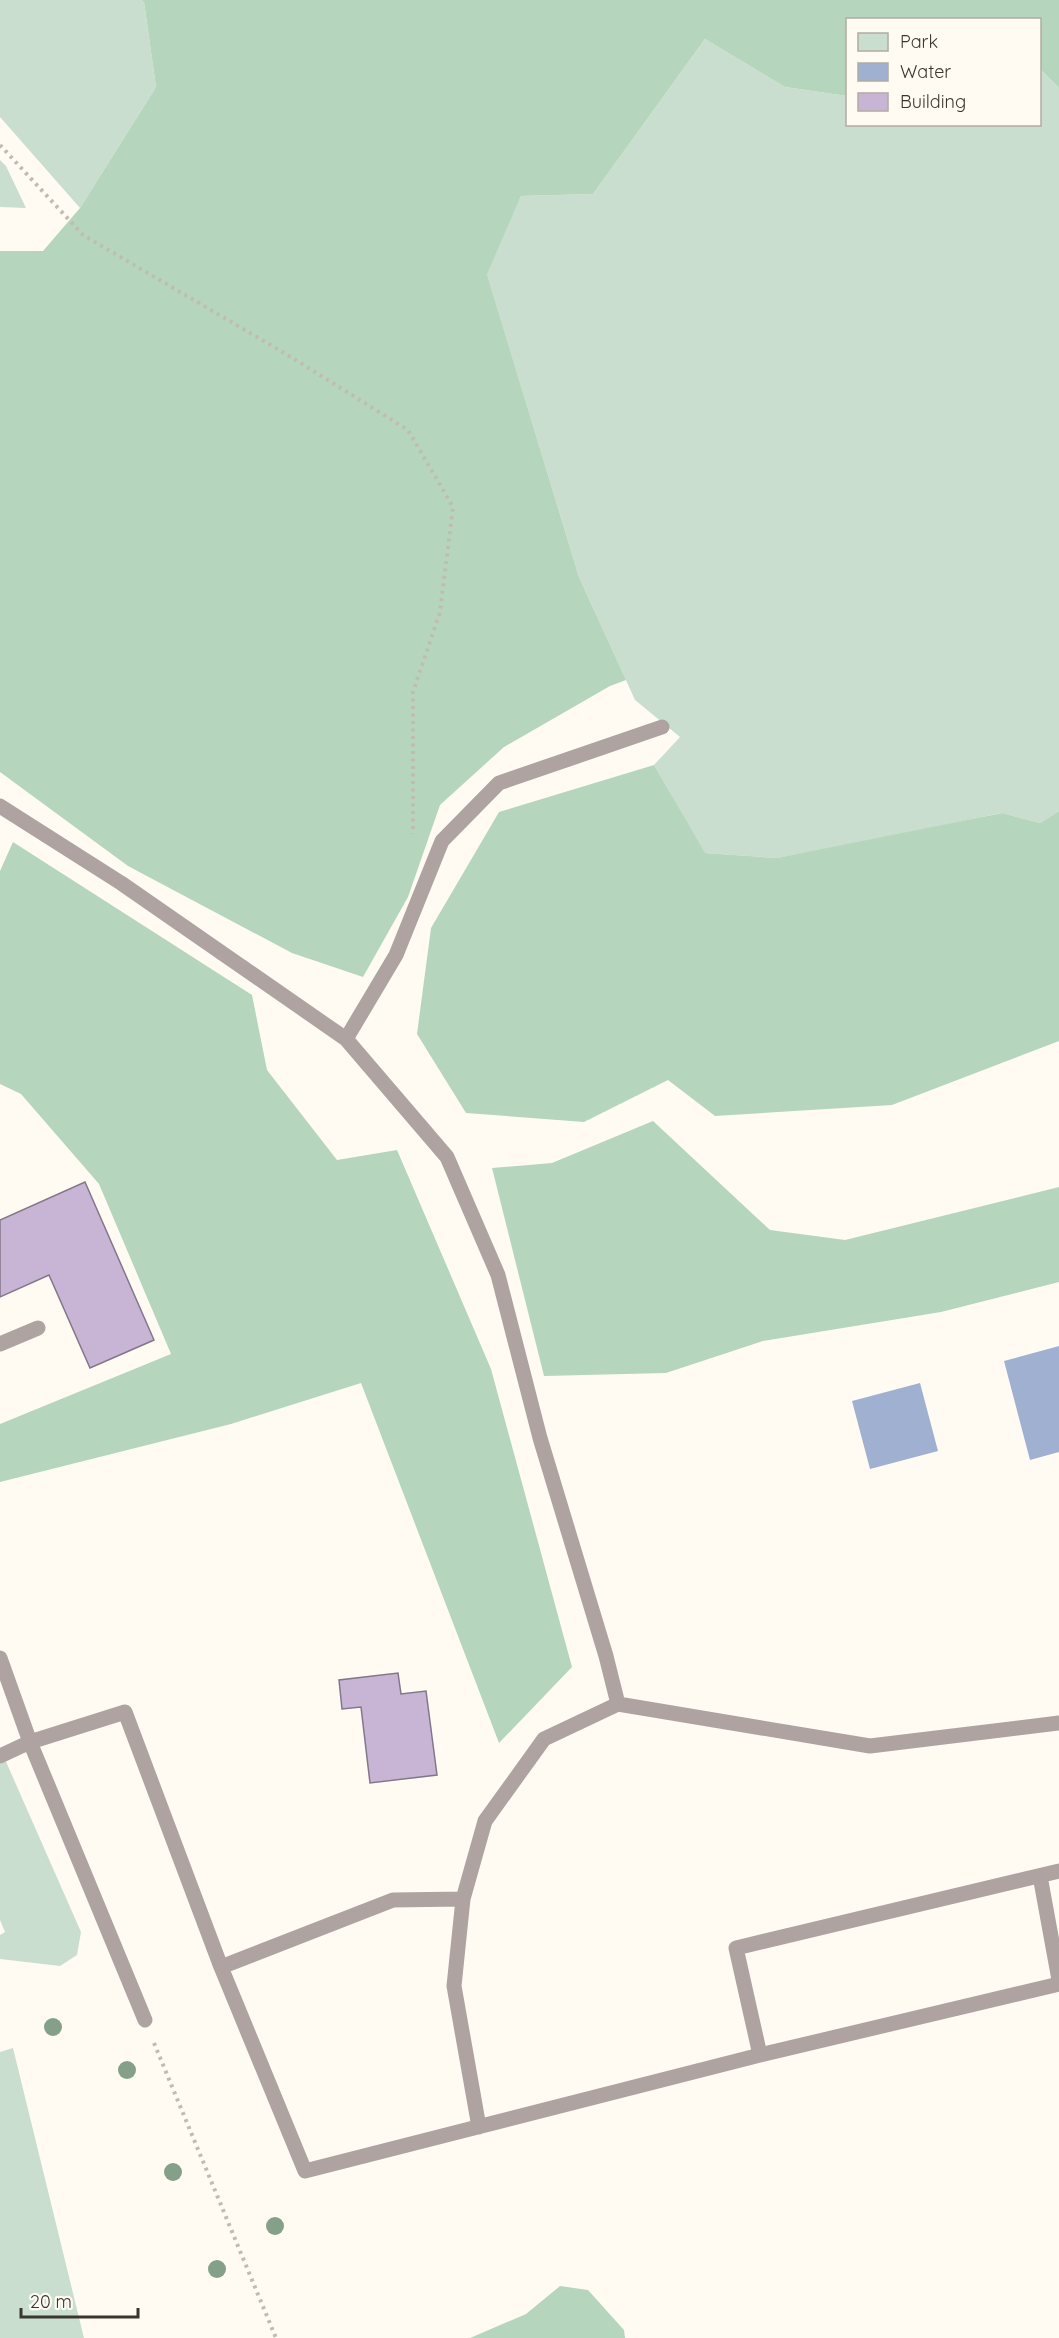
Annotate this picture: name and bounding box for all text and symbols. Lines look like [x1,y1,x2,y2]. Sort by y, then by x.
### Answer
legend [846,18,1041,126]
text: Park [900,30,938,53]
text: Water [900,60,951,83]
text: Building [900,90,966,113]
scale bar [21,2281,138,2319]
text: 20 m [30,2290,72,2313]

